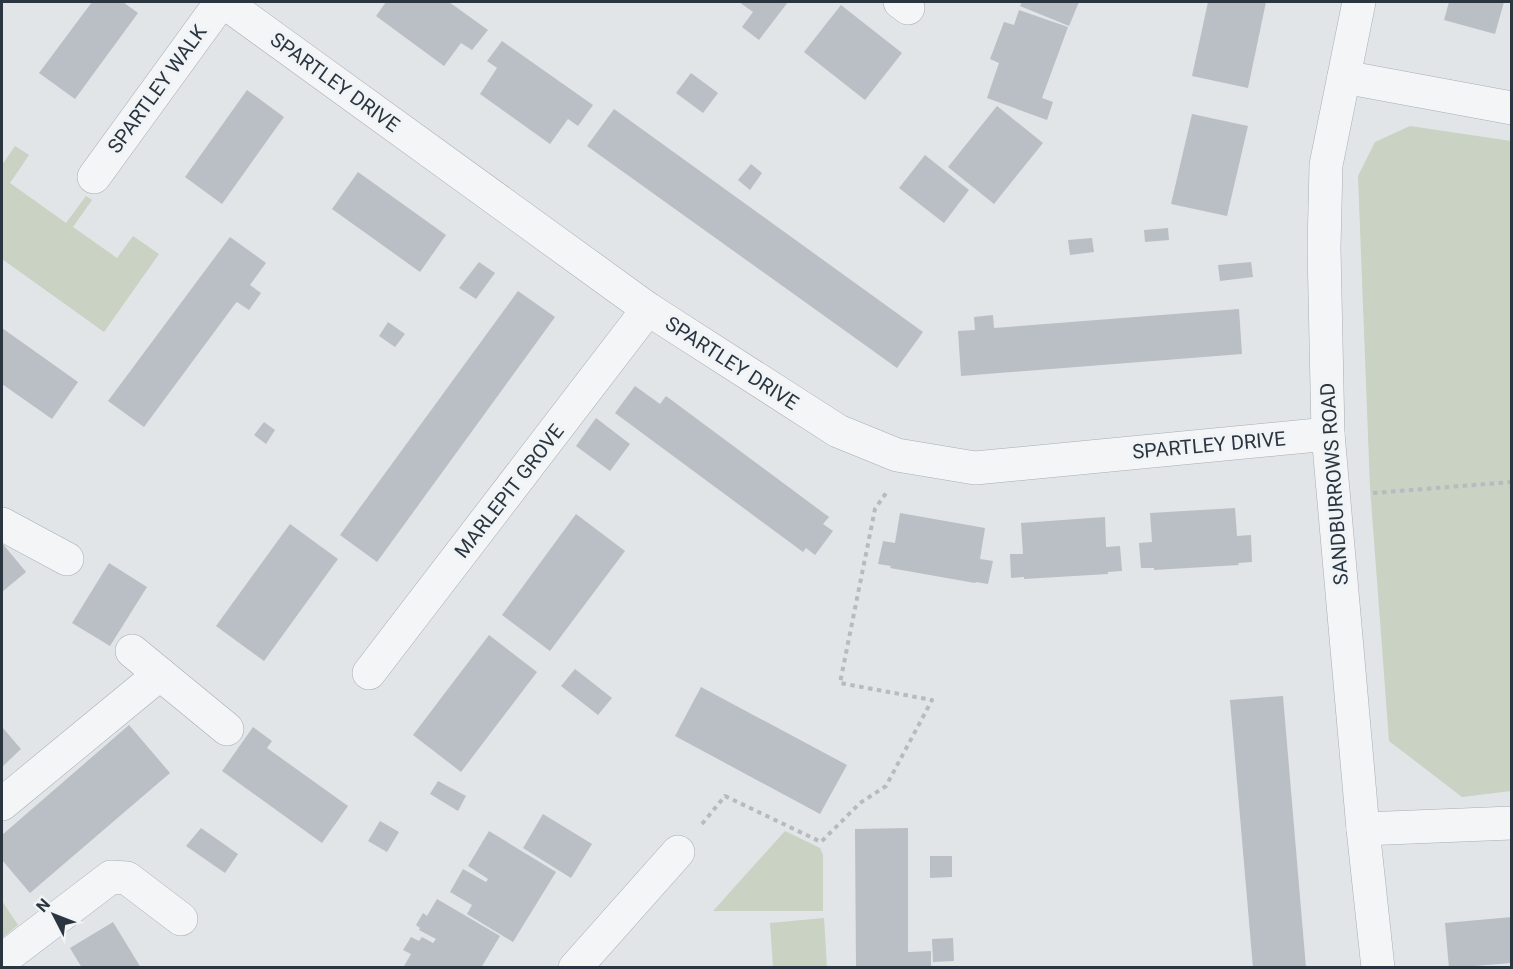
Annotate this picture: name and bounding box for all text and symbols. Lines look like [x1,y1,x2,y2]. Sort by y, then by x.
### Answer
street label: SPARTLEY WALK [102,20,212,158]
street label: SPARTLEY DRIVE [266,27,404,137]
street label: SPARTLEY DRIVE [661,311,803,415]
street label: SANDBURROWS ROAD [1315,382,1353,586]
street label: MARLEPIT GROVE [449,419,569,563]
street label: SPARTLEY DRIVE [1131,426,1287,464]
north arrow [24,885,84,945]
text: N [32,895,54,916]

